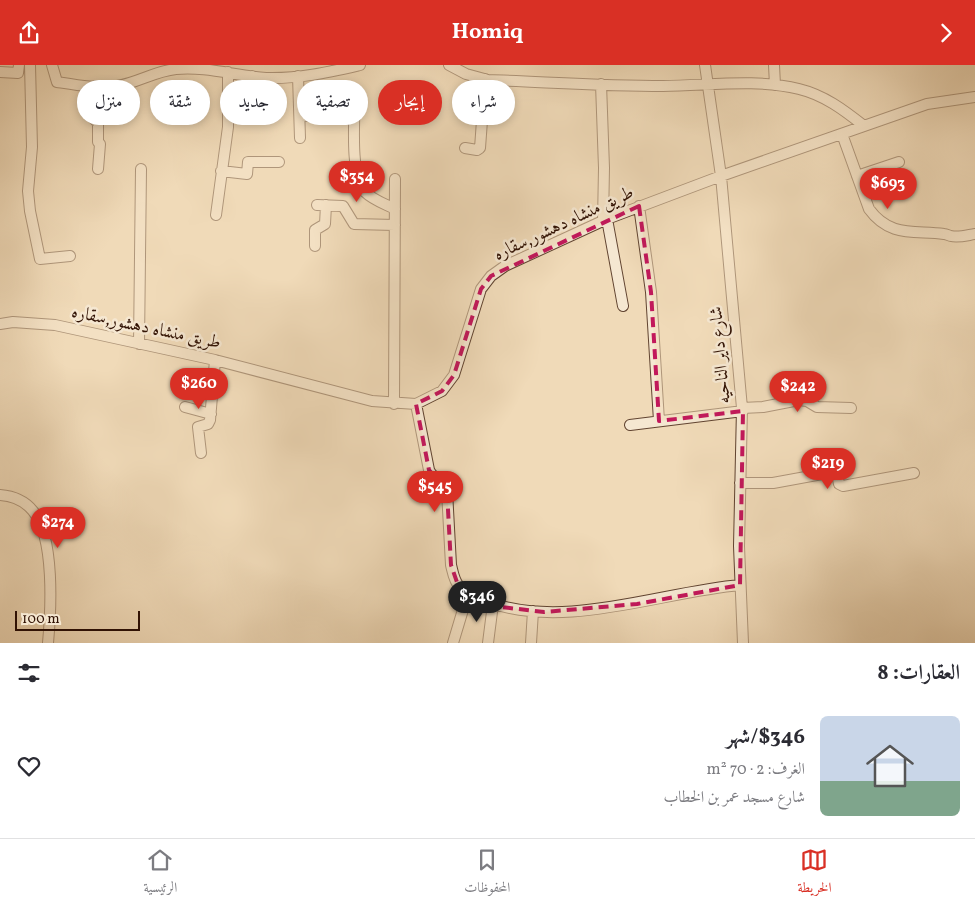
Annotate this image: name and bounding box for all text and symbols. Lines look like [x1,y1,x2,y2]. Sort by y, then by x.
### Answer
text: Homiq [452,17,523,48]
icon: share [15,19,43,47]
icon: forward [932,19,960,47]
chip: منزل [77,80,140,125]
chip: شقة [150,80,210,125]
chip: جديد [220,80,287,125]
chip: تصفية [297,80,368,125]
chip: إيجار [378,80,442,125]
chip: شراء [452,80,515,125]
pin: $354 [327,161,387,203]
text: $354 [340,166,374,188]
pin: $693 [858,167,918,210]
text: $693 [871,173,905,195]
street label: طريق منشاه دهشور,سقاره [490,181,638,267]
street label: طريق منشاه دهشور,سقاره [69,300,223,356]
street label: شارع داير الناحيه [704,305,739,405]
pin: $260 [169,367,229,410]
pin: $242 [768,371,828,413]
text: $260 [181,373,217,395]
text: $242 [780,376,816,398]
pin: $219 [798,447,858,490]
text: $219 [812,453,844,475]
pin: $545 [405,471,465,513]
text: $545 [418,476,452,498]
pin: $274 [28,507,88,549]
text: $274 [41,512,75,534]
pin: $346 [447,581,507,623]
text: $346 [459,586,495,608]
scale bar [15,608,140,631]
text: 100 m [22,610,60,629]
icon: filters [15,659,43,687]
text: العقارات: 8 [877,659,960,688]
text: $346/شهر [726,723,805,752]
icon: home [860,736,920,796]
icon: heart [15,752,43,780]
text: الغرف: 2 · 70 m² [706,759,805,781]
text: شارع مسجد عمر بن الخطاب [663,787,805,809]
tab: الرئيسية [144,846,177,901]
tab: المحفوظات [464,846,510,901]
tab: الخريطة [797,846,831,901]

